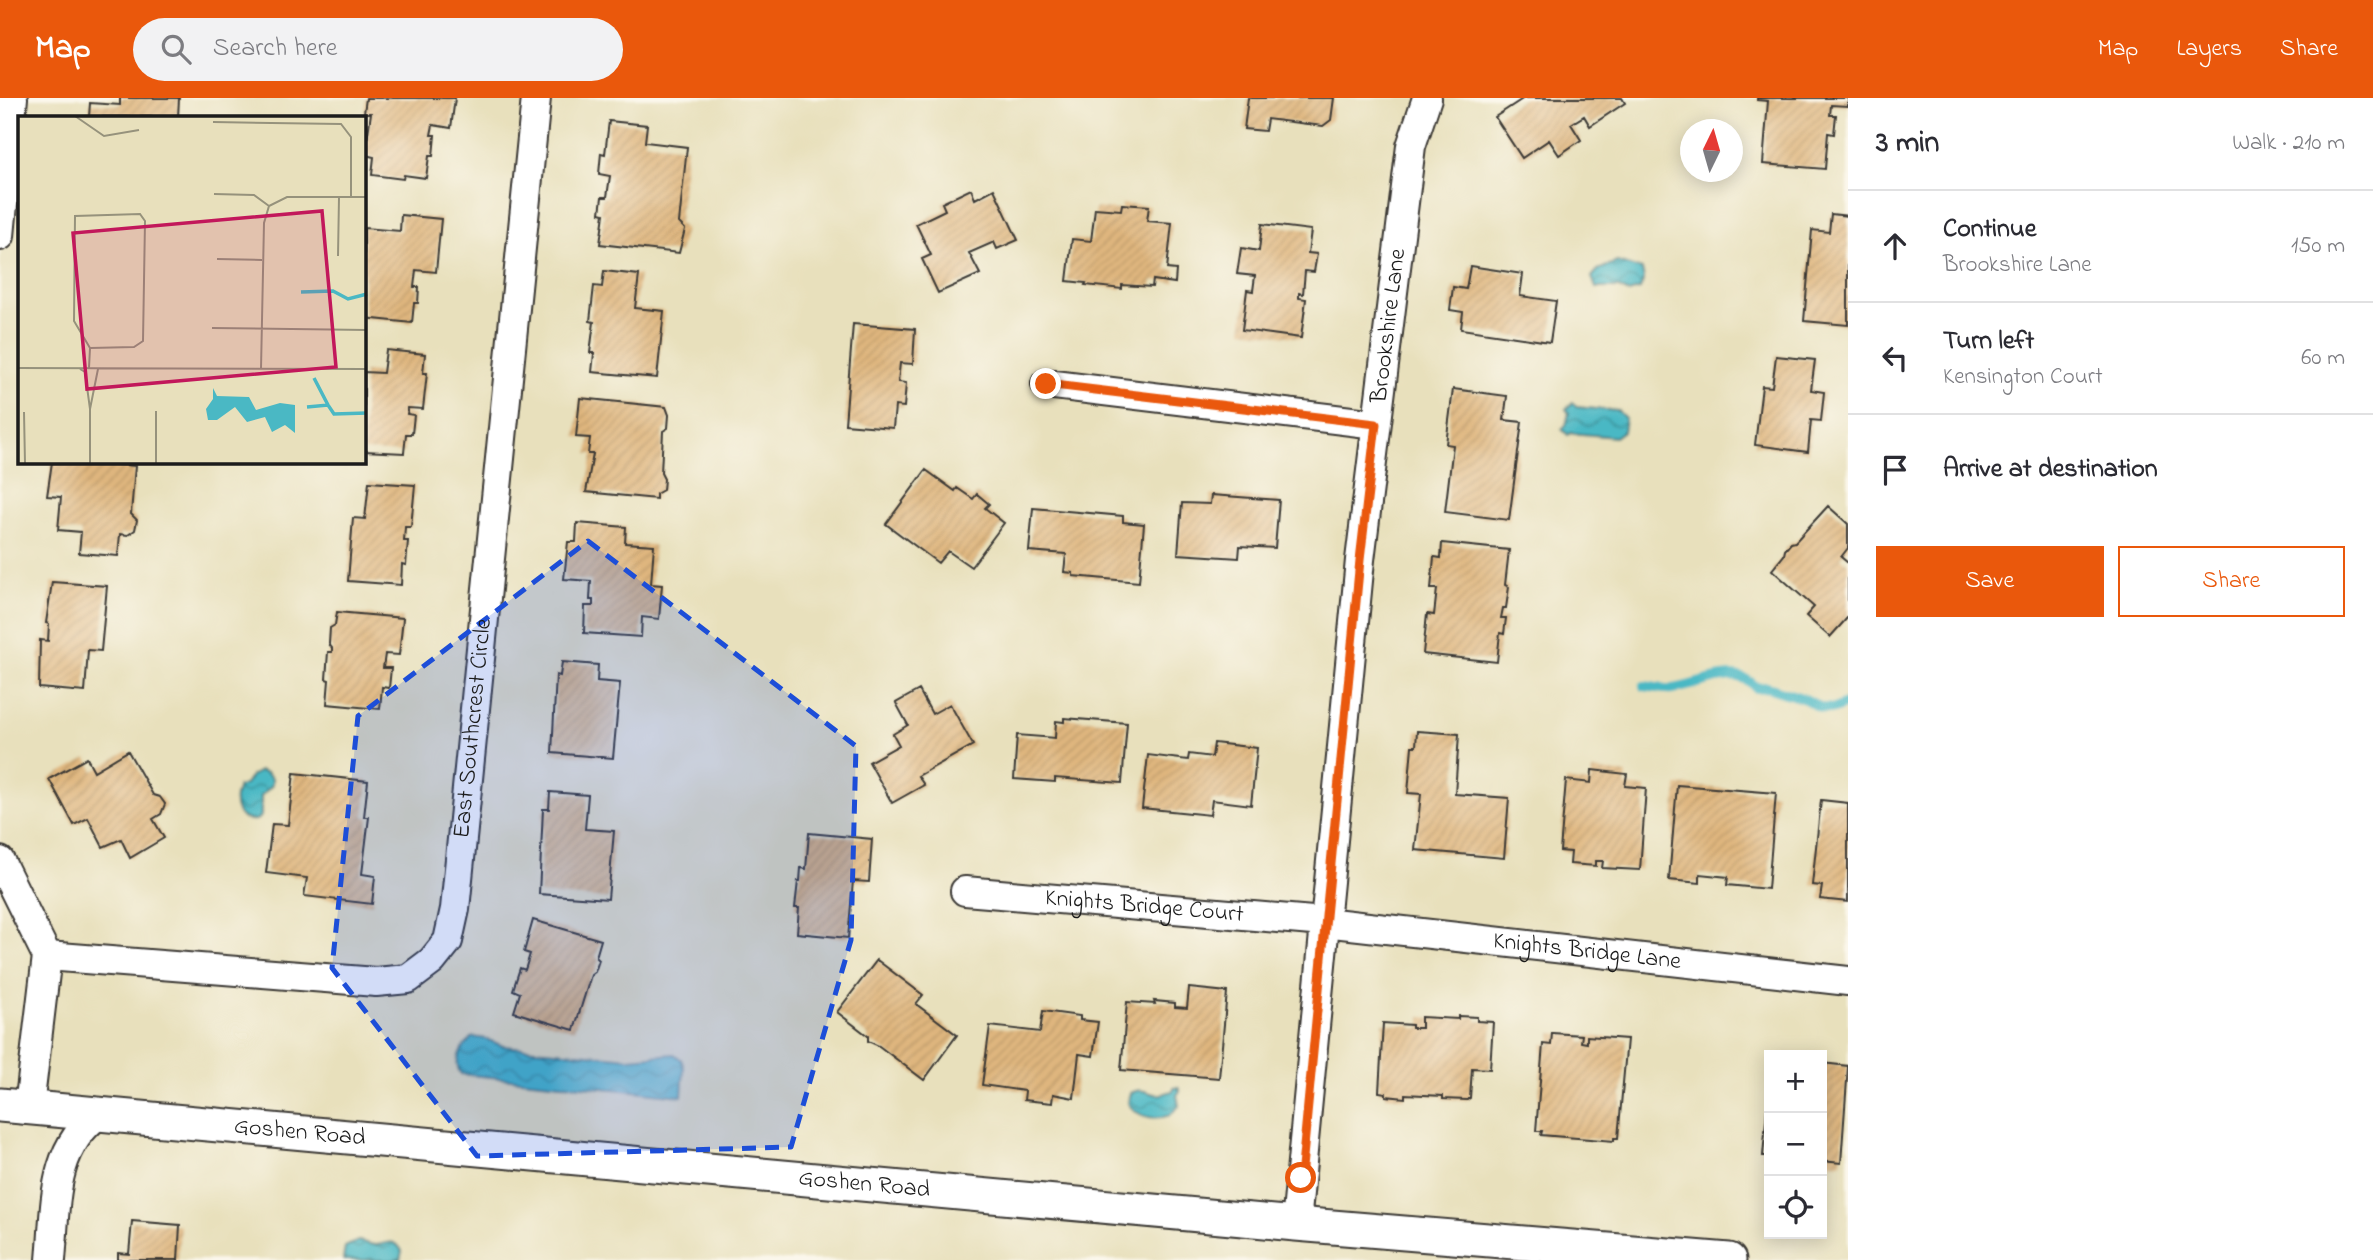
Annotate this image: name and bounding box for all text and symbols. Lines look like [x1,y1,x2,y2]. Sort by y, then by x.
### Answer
search box [133,18,623,81]
text: Map [35,25,91,73]
icon: search [157,30,195,68]
text: Search here [213,30,337,68]
text: Map [2098,32,2138,67]
text: Layers [2176,32,2242,67]
text: Share [2280,32,2338,67]
inset map [18,116,366,464]
north arrow [1680,119,1743,182]
text: 3 min [1876,122,1939,166]
text: Walk · 210 m [2232,127,2345,160]
text: Continue [1943,211,2036,249]
icon: ahead [1876,227,1914,265]
text: 150 m [2291,230,2345,263]
street label: Brookshire Lane [1362,247,1416,406]
text: Brookshire Lane [1943,249,2091,282]
text: Turn left [1943,323,2034,361]
icon: left [1876,339,1914,377]
text: 60 m [2301,342,2345,375]
text: Kensington Court [1943,361,2103,394]
route end [1030,368,1061,399]
icon: arrive [1876,451,1914,489]
text: Arrive at destination [1943,451,2158,489]
button: Save [1876,546,2104,617]
button: Share [2118,546,2345,617]
street label: East Southcrest Circle [445,617,501,840]
street label: Knights Bridge Court [1044,880,1245,932]
street label: Knights Bridge Lane [1491,924,1683,980]
map controls [1764,1050,1827,1239]
button: + [1764,1050,1827,1113]
street label: Goshen Road [232,1109,368,1156]
button: − [1764,1113,1827,1176]
street label: Goshen Road [797,1161,932,1208]
route start [1285,1162,1316,1193]
button: locate [1764,1176,1827,1239]

